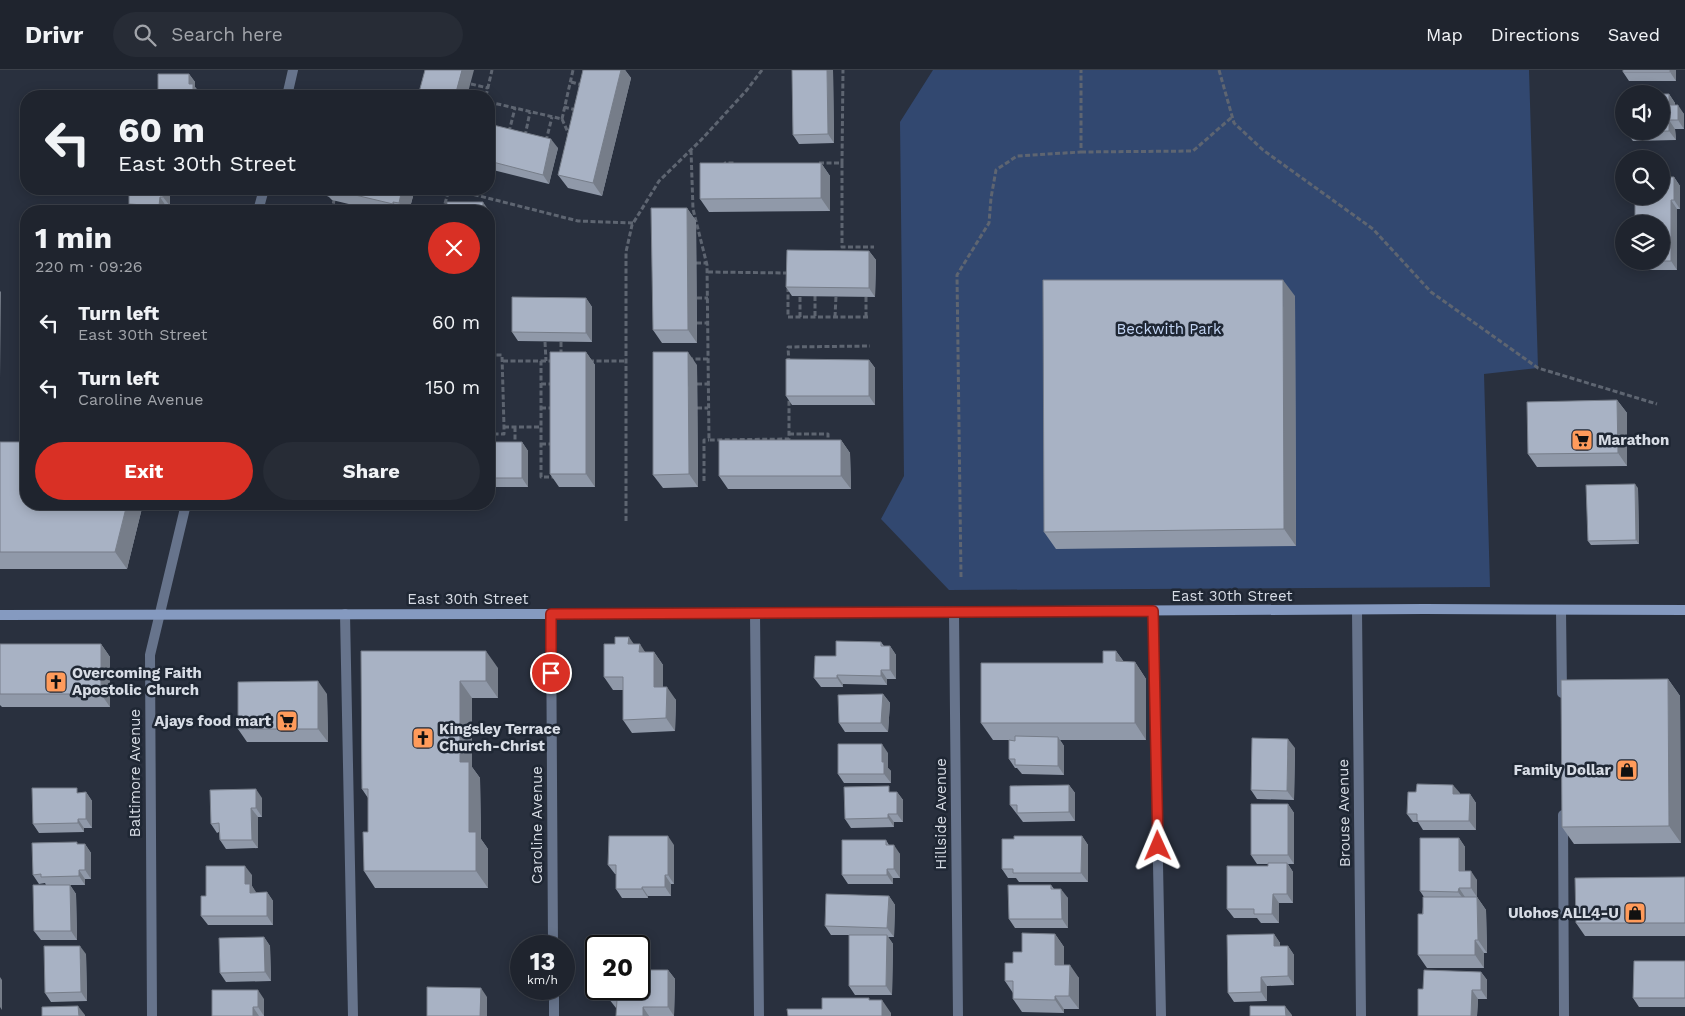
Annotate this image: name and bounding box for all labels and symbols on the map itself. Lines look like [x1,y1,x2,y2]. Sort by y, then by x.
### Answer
park label: Beckwith Park [1117,320,1222,338]
supermarket icon: Marathon [1570,428,1594,452]
place label: Marathon [1598,431,1669,449]
street label: East 30th Street [1171,587,1293,605]
street label: East 30th Street [407,590,529,608]
pin [530,652,572,694]
place label: Overcoming Faith Apostolic Church [72,664,202,699]
church icon: Overcoming Faith Apostolic Church [44,670,68,694]
street label: Baltimore Avenue [126,709,144,837]
supermarket icon: Ajays food mart [275,709,299,733]
place label: Ajays food mart [154,712,271,730]
place label: Kingsley Terrace Church-Christ [439,720,561,755]
church icon: Kingsley Terrace Church-Christ [411,726,435,750]
street label: Hillside Avenue [932,758,950,870]
shop icon: Family Dollar [1615,758,1639,782]
street label: Brouse Avenue [1334,759,1354,867]
place label: Family Dollar [1513,761,1612,779]
street label: Caroline Avenue [528,766,546,884]
position arrow [1131,819,1183,871]
shop icon: Ulohos ALL4-U [1623,901,1647,925]
place label: Ulohos ALL4-U [1508,904,1619,922]
speed limit sign: 20 [585,935,650,1000]

